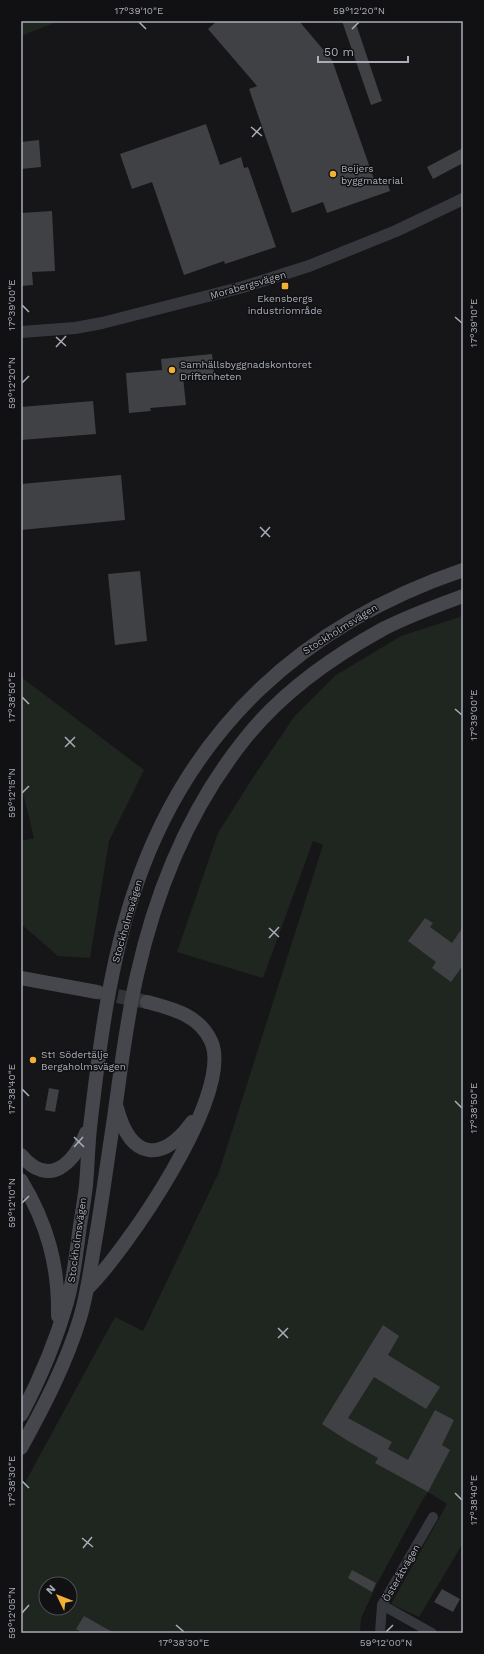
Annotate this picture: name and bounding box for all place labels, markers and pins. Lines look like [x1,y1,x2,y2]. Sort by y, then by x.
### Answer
place label: Beijers byggmaterial [341,163,403,186]
marker: Beijers byggmaterial [328,169,338,179]
marker: Ekensbergs industriområde [280,281,290,291]
place label: Ekensbergs industriområde [248,293,323,316]
place label: Samhällsbyggnadskontoret Driftenheten [180,359,312,382]
marker: Samhällsbyggnadskontoret Driftenheten [167,365,177,375]
place label: St1 Södertälje Bergaholmsvägen [41,1049,126,1072]
marker: St1 Södertälje Bergaholmsvägen [28,1055,38,1065]

